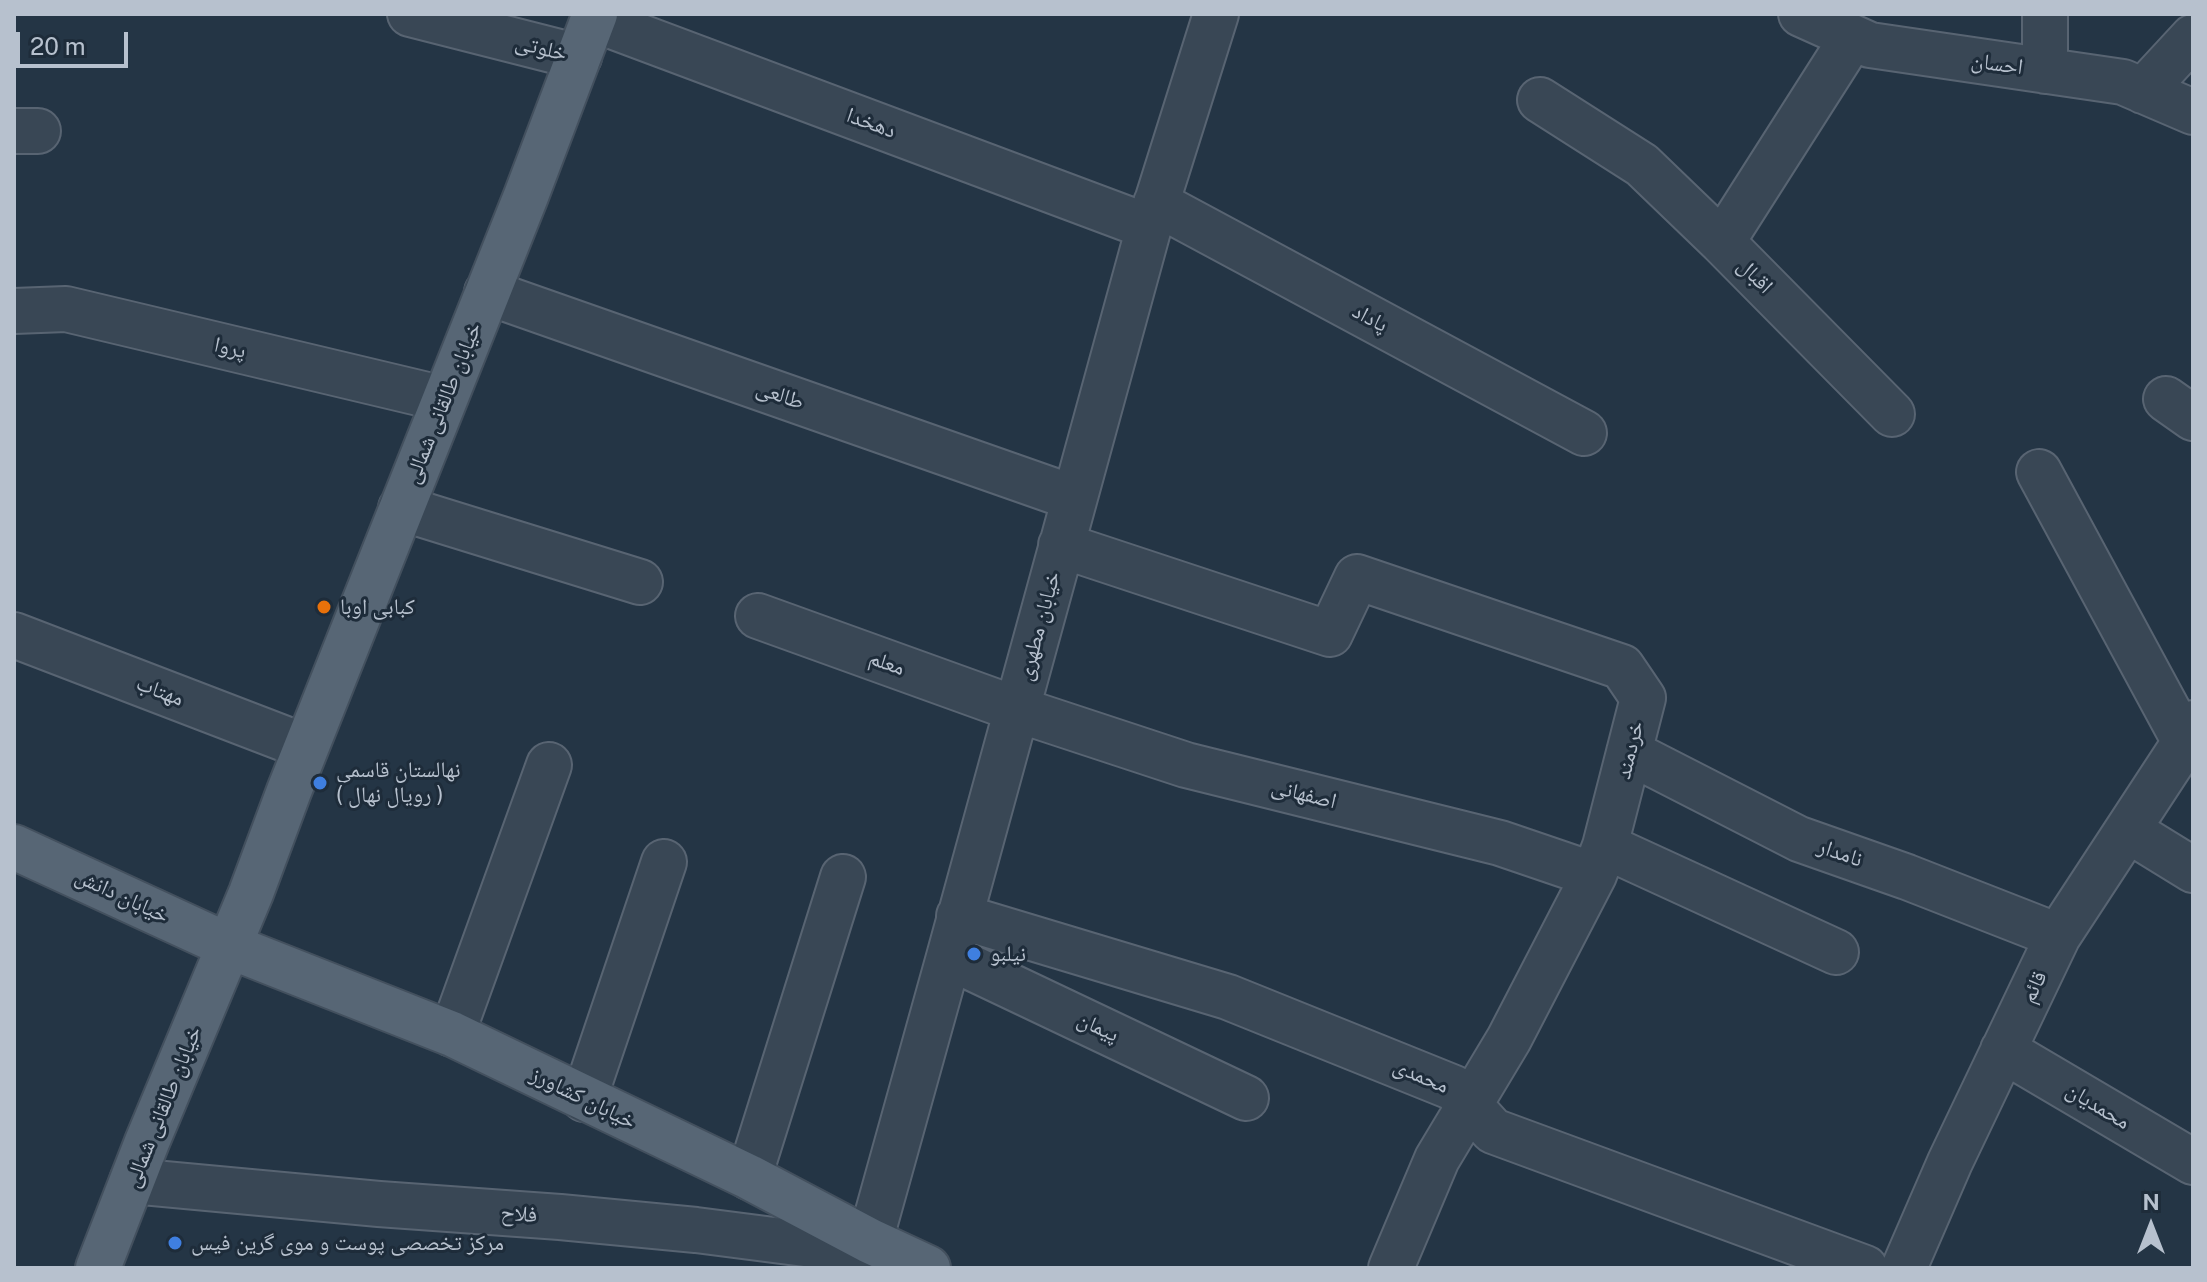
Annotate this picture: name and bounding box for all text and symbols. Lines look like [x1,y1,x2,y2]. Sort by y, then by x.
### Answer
scale bar [20,16,132,66]
street label: خلوتی [512,29,570,67]
text: 20 m [30,32,86,60]
street label: احسان [1969,47,2025,81]
street label: دهخدا [843,102,899,144]
street label: اقبال [1732,253,1778,299]
street label: پاداد [1348,298,1392,338]
street label: خیابان طالقانی شمالی [399,319,487,487]
street label: پروا [211,332,249,364]
street label: طالعی [753,375,807,415]
street label: خیابان مطهری [1012,568,1066,684]
place label: کبابی اوبا [340,594,415,620]
marker: کبابی اوبا [315,598,333,616]
street label: معلم [866,644,908,682]
street label: مهتاب [132,670,188,712]
street label: خردمند [1610,718,1650,782]
place label: نهالستان قاسمی ( رویال نهال ) [336,757,460,808]
street label: اصفهانی [1269,773,1339,815]
marker: نهالستان قاسمی ( رویال نهال ) [311,774,329,792]
street label: نامدار [1814,833,1866,873]
street label: خیابان دانش [71,863,173,929]
place label: نیلبو [990,941,1026,967]
marker: نیلبو [965,945,983,963]
street label: قائم [2015,967,2053,1007]
street label: پیمان [1073,1006,1123,1048]
street label: خیابان طالقانی شمالی [119,1023,207,1191]
street label: محمدی [1389,1053,1453,1099]
street label: خیابان کشاورز [526,1061,640,1135]
street label: محمدیان [2061,1077,2135,1135]
north arrow [2111,1186,2191,1266]
text: N [2142,1189,2160,1215]
street label: فلاح [500,1200,538,1228]
place label: مرکز تخصصی پوست و موی گرین فیس [191,1230,504,1256]
marker: مرکز تخصصی پوست و موی گرین فیس [166,1234,184,1252]

